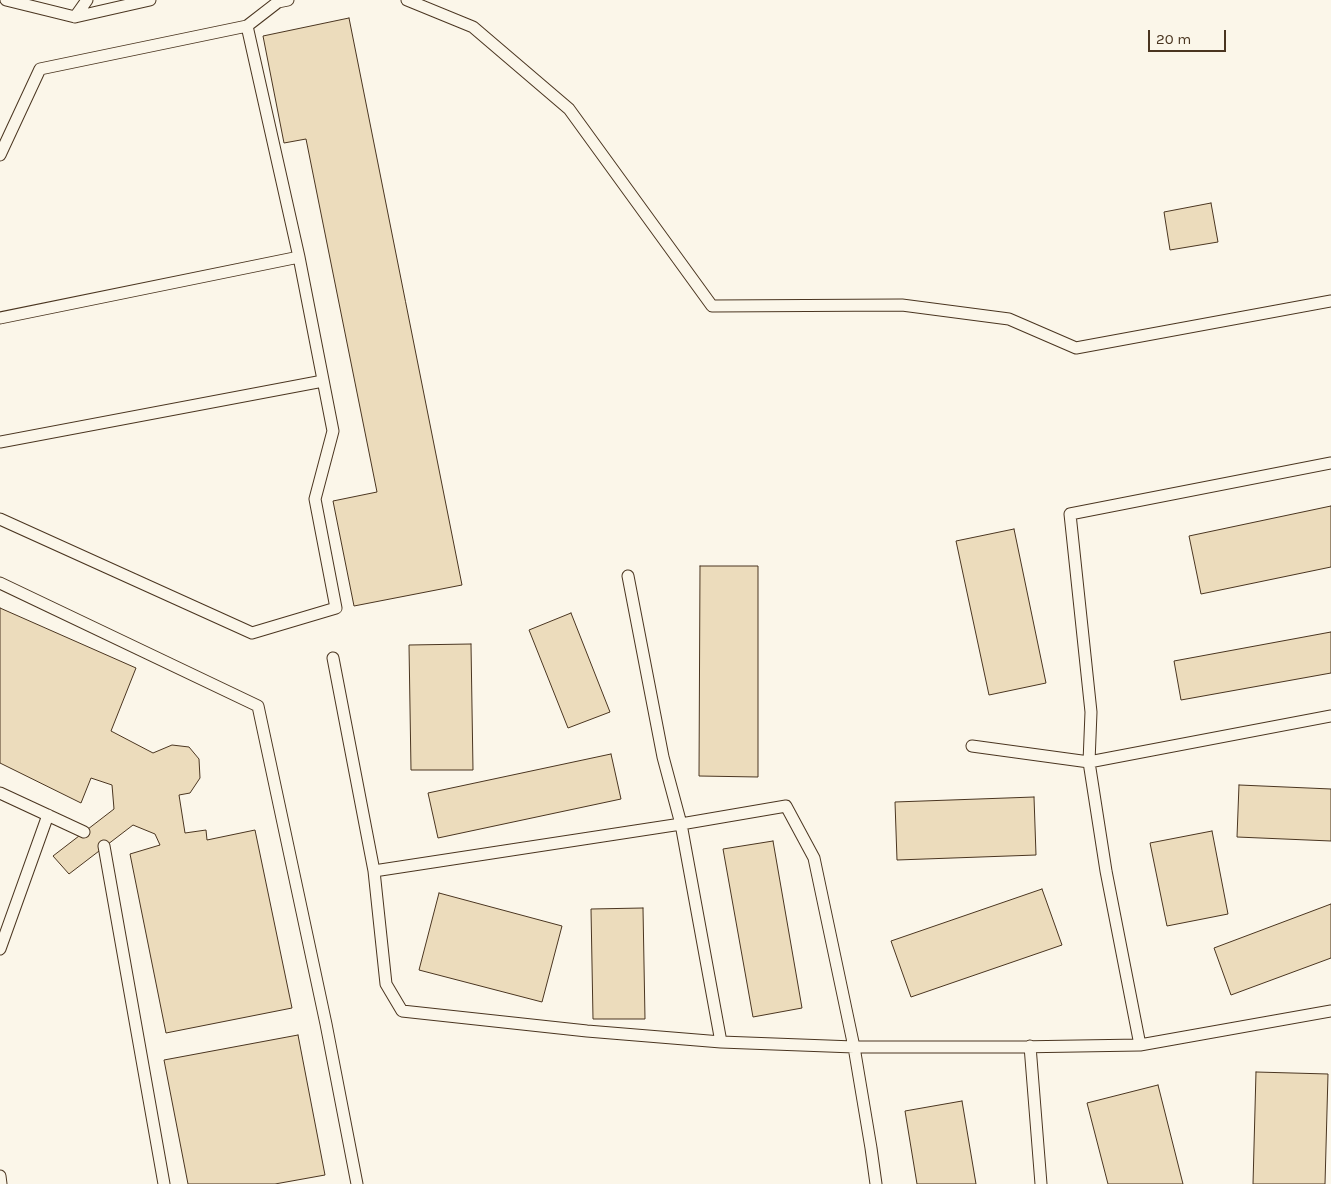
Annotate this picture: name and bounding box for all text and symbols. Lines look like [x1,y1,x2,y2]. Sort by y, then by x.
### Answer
scale bar [1151,20,1228,52]
text: 20 m [1156,30,1191,48]

